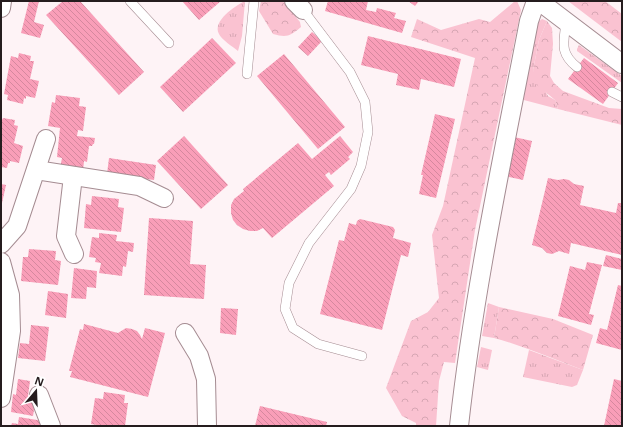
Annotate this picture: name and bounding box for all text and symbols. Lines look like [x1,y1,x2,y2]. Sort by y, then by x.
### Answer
north arrow [16,371,56,411]
text: N [33,373,46,390]

